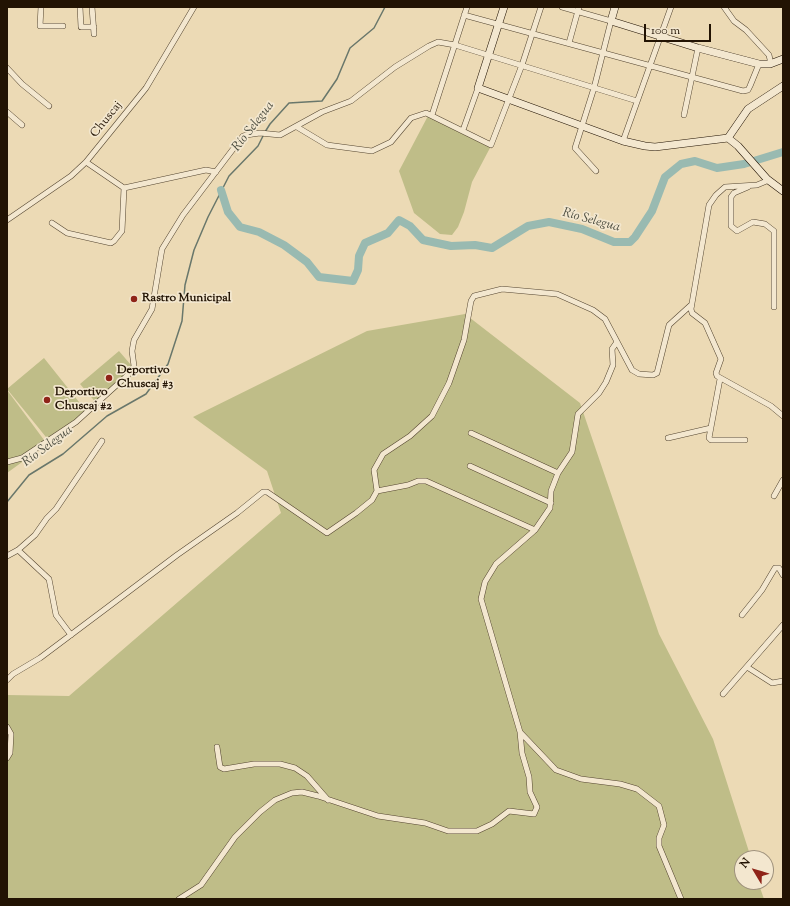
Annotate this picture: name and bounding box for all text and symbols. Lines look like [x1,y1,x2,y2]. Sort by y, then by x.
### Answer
scale bar [646,16,713,42]
text: 100 m [651,22,680,40]
street label: Chuscaj [88,99,126,141]
water label: Río Selegua [230,99,278,155]
water label: Río Selegua [560,206,622,236]
place label: Rastro Municipal [142,292,231,306]
marker: Rastro Municipal [129,294,139,304]
place label: Deportivo Chuscaj #3 [117,364,173,392]
marker: Deportivo Chuscaj #3 [104,373,114,383]
place label: Deportivo Chuscaj #2 [55,386,112,414]
marker: Deportivo Chuscaj #2 [42,395,52,405]
water label: Río Selegua [20,423,76,471]
north arrow [734,850,774,890]
text: N [736,855,754,872]

